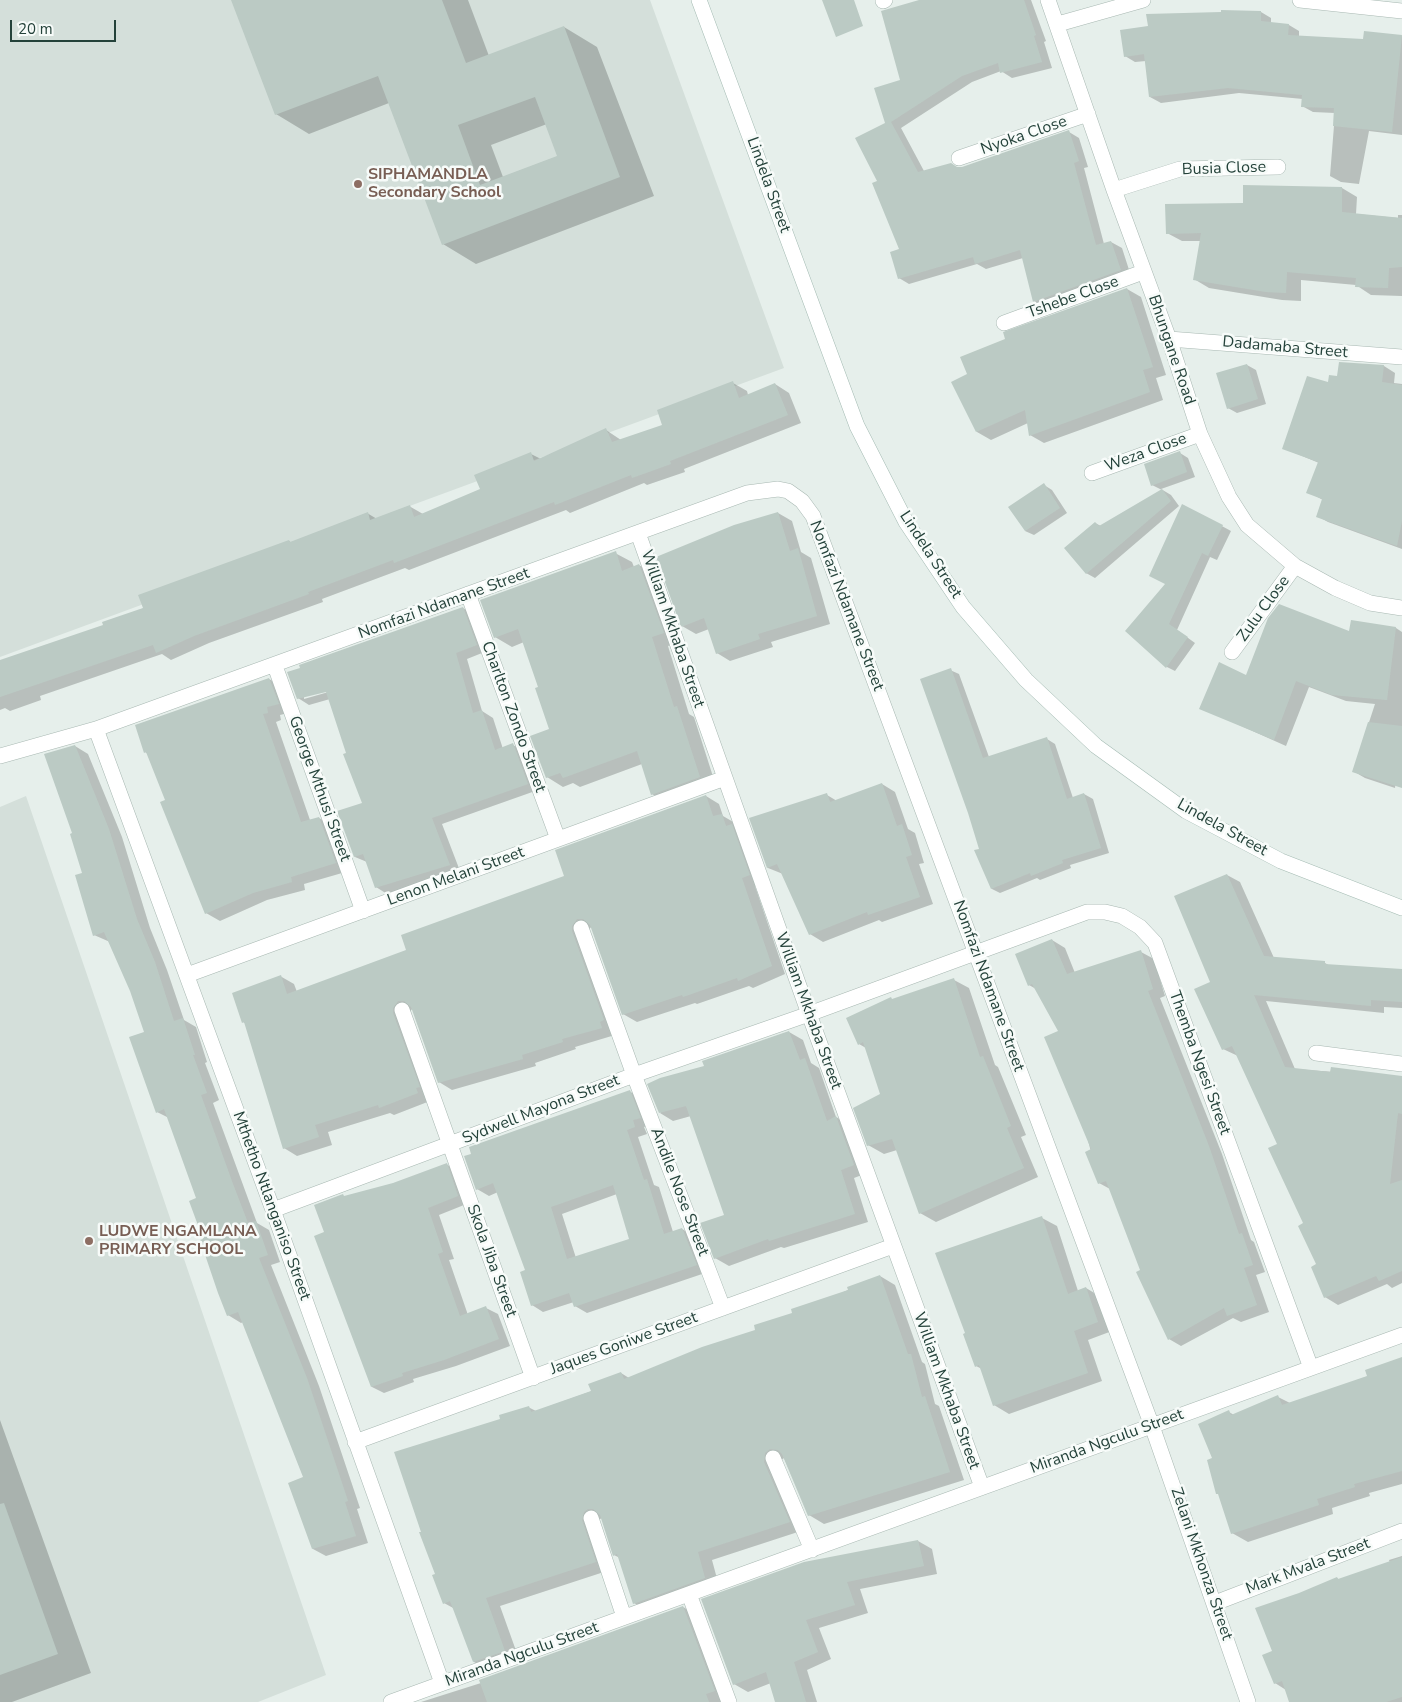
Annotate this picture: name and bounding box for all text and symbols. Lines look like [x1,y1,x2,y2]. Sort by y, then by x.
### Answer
scale bar [12,10,119,42]
text: 20 m [18,19,53,39]
street label: Nyoka Close [978,112,1070,160]
street label: Lindela Street [742,135,794,235]
street label: Busia Close [1182,158,1266,180]
place label: SIPHAMANDLA Secondary School [368,165,501,203]
marker: SIPHAMANDLA Secondary School [352,178,364,190]
street label: Tshebe Close [1025,273,1121,323]
street label: Bhungane Road [1143,293,1199,407]
street label: Dadamaba Street [1221,333,1349,363]
street label: Weza Close [1102,429,1190,477]
street label: Lindela Street [895,508,965,602]
street label: Nomfazi Ndamane Street [805,518,887,694]
street label: William Mkhaba Street [636,548,708,710]
street label: Nomfazi Ndamane Street [356,564,532,644]
street label: Zulu Close [1234,572,1294,646]
street label: Charlton Zondo Street [477,639,549,795]
street label: George Mthusi Street [284,714,354,864]
street label: Lindela Street [1173,795,1271,861]
street label: Lenon Melani Street [385,843,527,911]
street label: Nomfazi Ndamane Street [948,898,1028,1074]
street label: William Mkhaba Street [771,930,845,1092]
street label: Themba Ngesi Street [1164,988,1234,1138]
street label: Sydwell Mayona Street [460,1071,622,1149]
street label: Mthetho Ntlanganiso Street [228,1109,314,1303]
street label: Andile Nose Street [646,1125,712,1259]
street label: Skola Jiba Street [462,1202,520,1320]
place label: LUDWE NGAMLANA PRIMARY SCHOOL [99,1222,257,1260]
marker: LUDWE NGAMLANA PRIMARY SCHOOL [83,1235,95,1247]
street label: Jaques Goniwe Street [548,1308,700,1380]
street label: William Mkhaba Street [909,1310,983,1472]
street label: Miranda Ngculu Street [1028,1405,1186,1479]
street label: Zelani Mkhonza Street [1166,1485,1236,1643]
street label: Mark Mvala Street [1243,1535,1373,1599]
street label: Miranda Ngculu Street [443,1618,601,1692]

